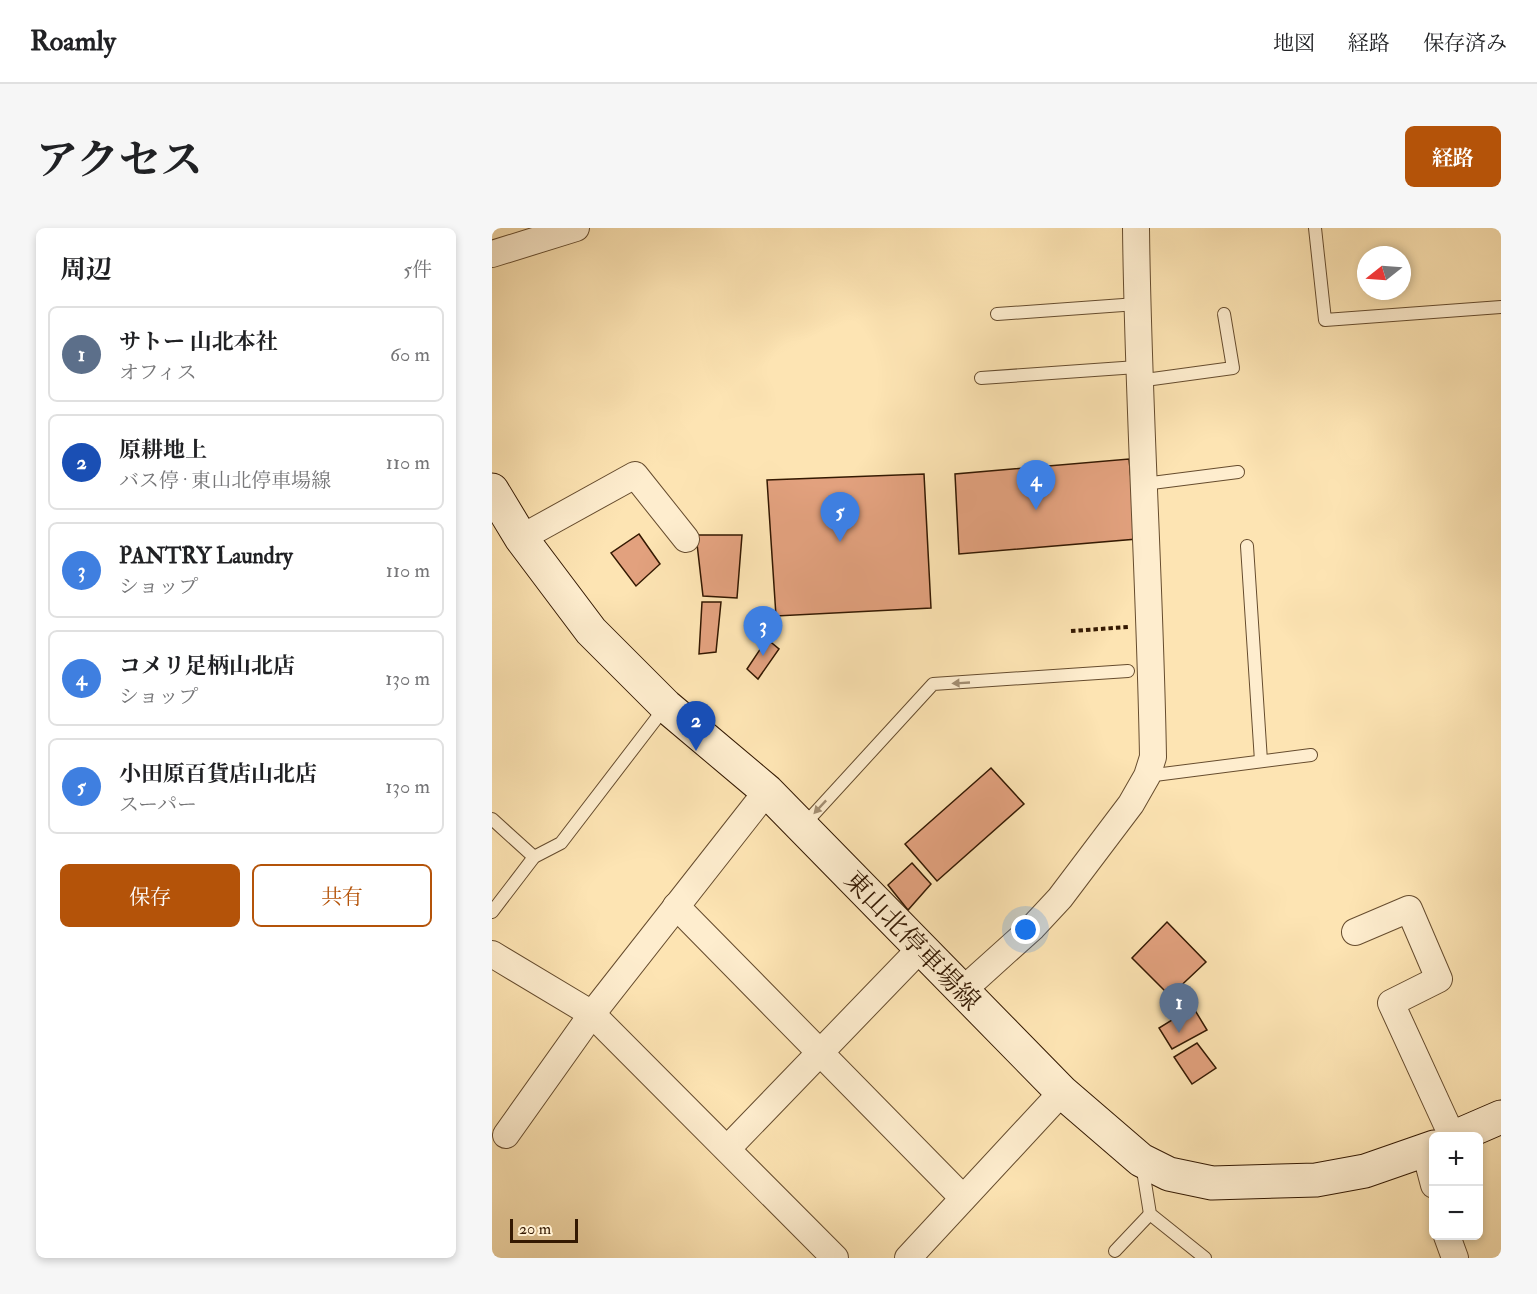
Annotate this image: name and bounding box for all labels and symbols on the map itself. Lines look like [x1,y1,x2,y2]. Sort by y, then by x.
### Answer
north arrow [1357,246,1411,300]
pin: 4 [1016,460,1056,510]
pin: 5 [820,492,860,542]
pin: 3 [744,606,782,656]
one-way arrow [951,678,970,687]
pin: 2 [676,702,716,751]
one-way arrow [814,799,827,814]
street label: 東山北停車場線 [837,864,987,1018]
your location [1011,915,1040,944]
pin: 1 [1160,984,1198,1033]
scale bar [510,1216,578,1244]

